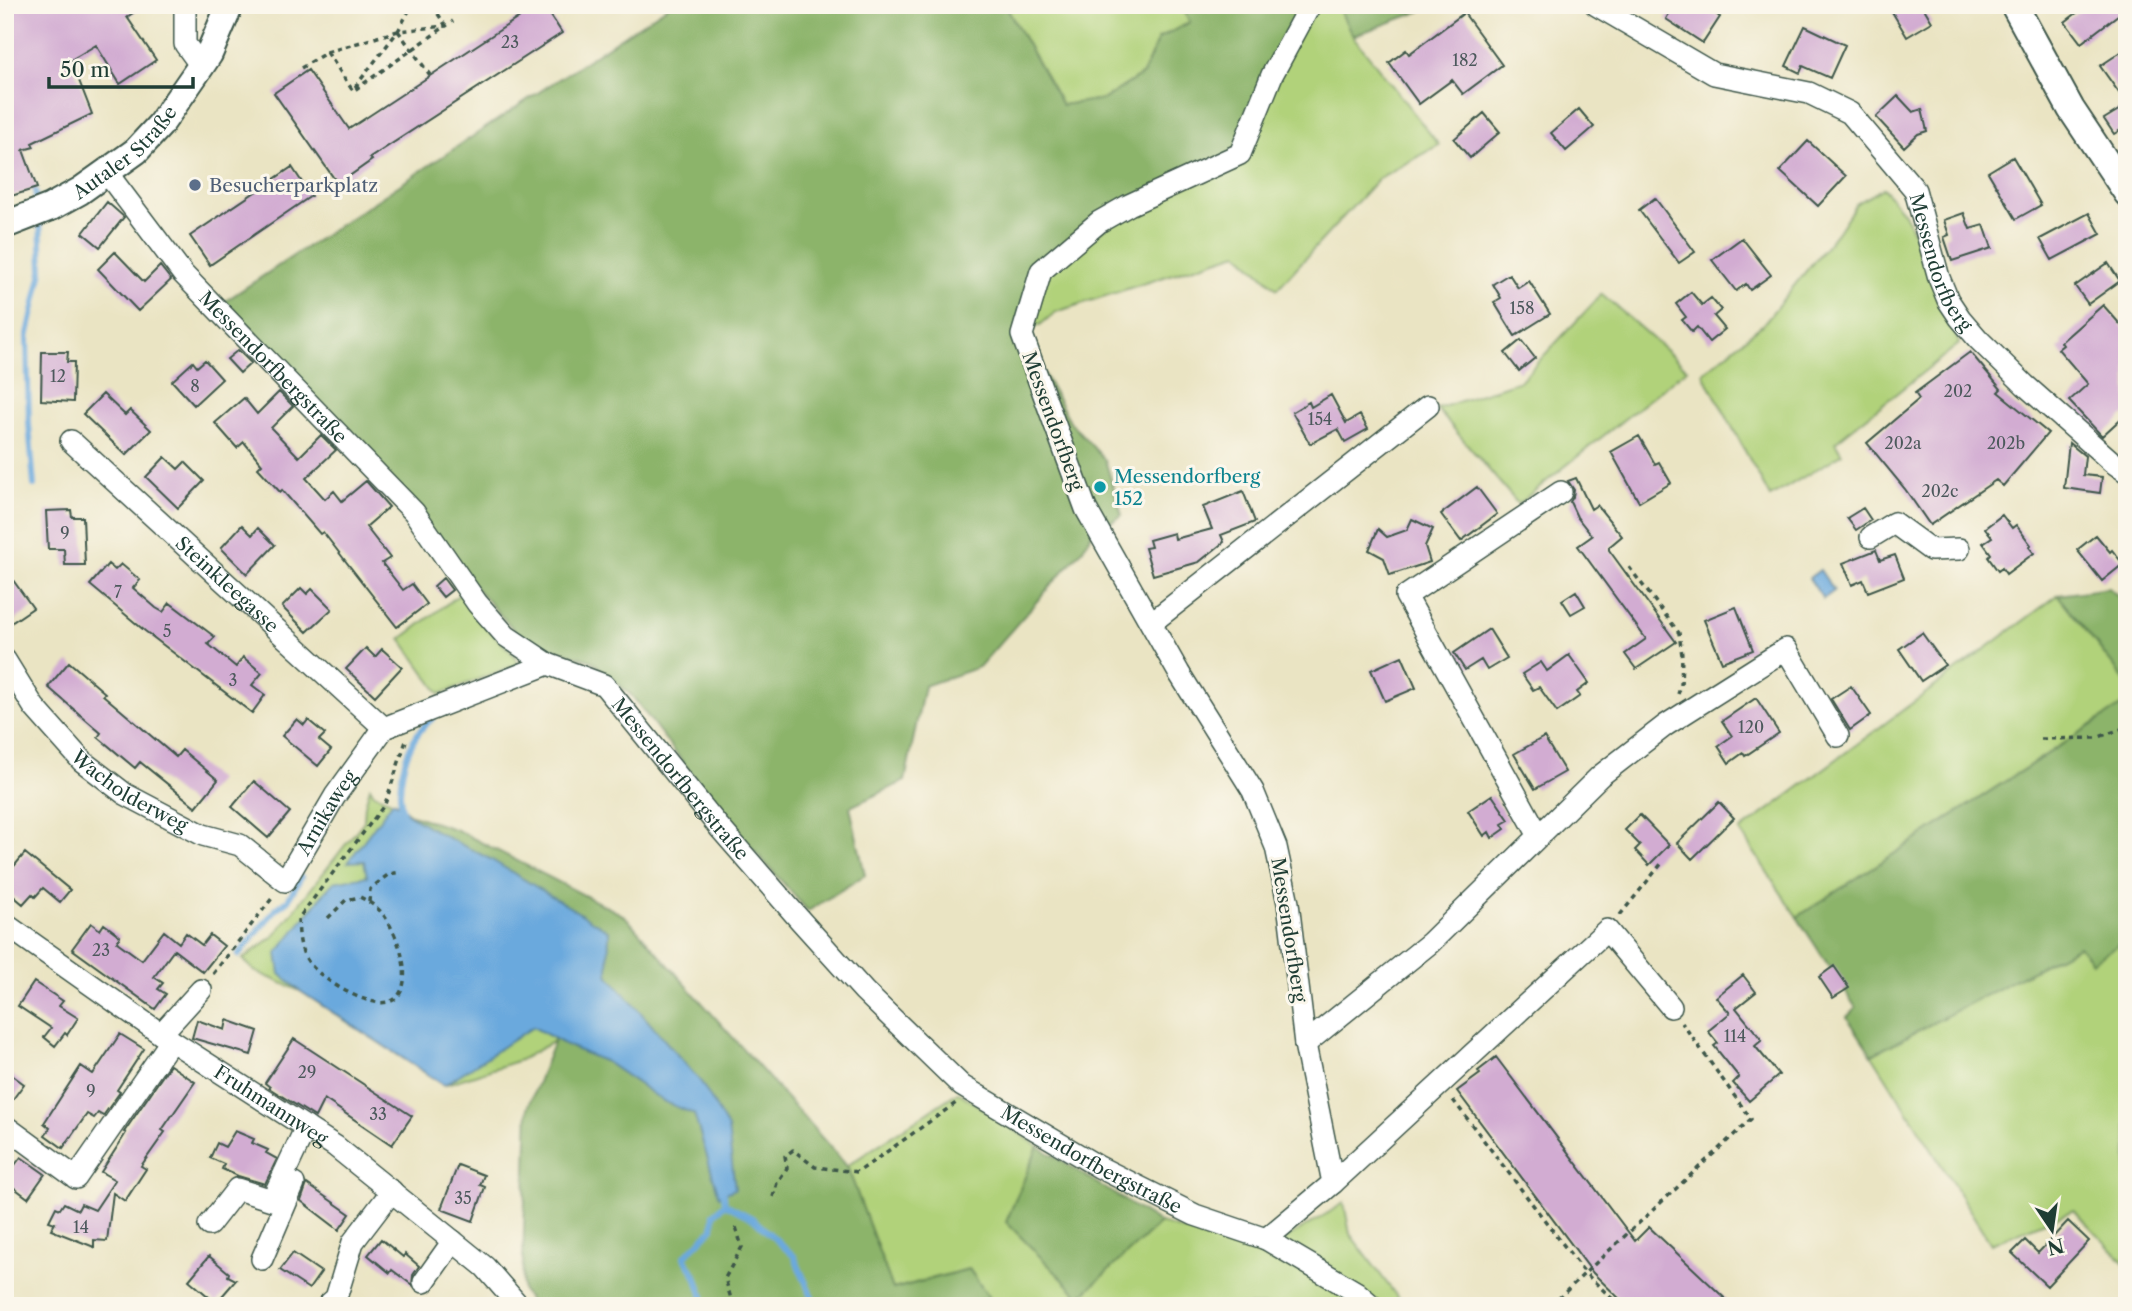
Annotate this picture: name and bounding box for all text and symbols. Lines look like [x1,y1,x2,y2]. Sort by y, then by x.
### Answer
house number: 23 [501,32,519,52]
scale bar [49,46,192,90]
house number: 182 [1452,50,1478,70]
text: 50 m [60,57,110,82]
street label: Autaler Straße [68,101,181,205]
place label: Besucherparkplatz [209,174,378,197]
marker: Besucherparkplatz [187,177,203,193]
street label: Messendorfberg [1905,191,1978,337]
street label: Messendorfbergstraße [194,286,352,448]
house number: 158 [1510,298,1534,318]
street label: Messendorfberg [1017,348,1089,495]
house number: 12 [50,366,66,386]
house number: 8 [190,376,200,396]
house number: 202 [1944,381,1972,401]
house number: 154 [1308,409,1332,429]
house number: 202a [1885,433,1922,453]
house number: 202b [1987,433,2025,453]
place label: Messendorfberg 152 [1114,465,1261,510]
marker: Messendorfberg 152 [1092,479,1108,495]
house number: 202c [1922,481,1958,501]
house number: 9 [60,523,70,543]
street label: Steinkleegasse [171,531,284,637]
house number: 7 [114,582,122,602]
house number: 5 [163,621,171,641]
house number: 3 [229,670,237,690]
street label: Messendorfbergstraße [607,693,754,865]
house number: 120 [1738,717,1764,737]
street label: Wacholderweg [66,745,193,837]
street label: Arnikaweg [291,765,362,860]
street label: Messendorfberg [1266,856,1312,1005]
house number: 23 [92,940,110,960]
house number: 114 [1724,1026,1746,1046]
street label: Fruhmannweg [210,1060,333,1151]
house number: 29 [298,1062,316,1082]
house number: 9 [86,1081,96,1101]
street label: Messendorfbergstraße [997,1100,1186,1218]
house number: 33 [369,1104,387,1124]
house number: 35 [454,1188,472,1208]
north arrow [2016,1196,2086,1266]
house number: 14 [73,1217,89,1237]
text: N [2045,1233,2066,1259]

